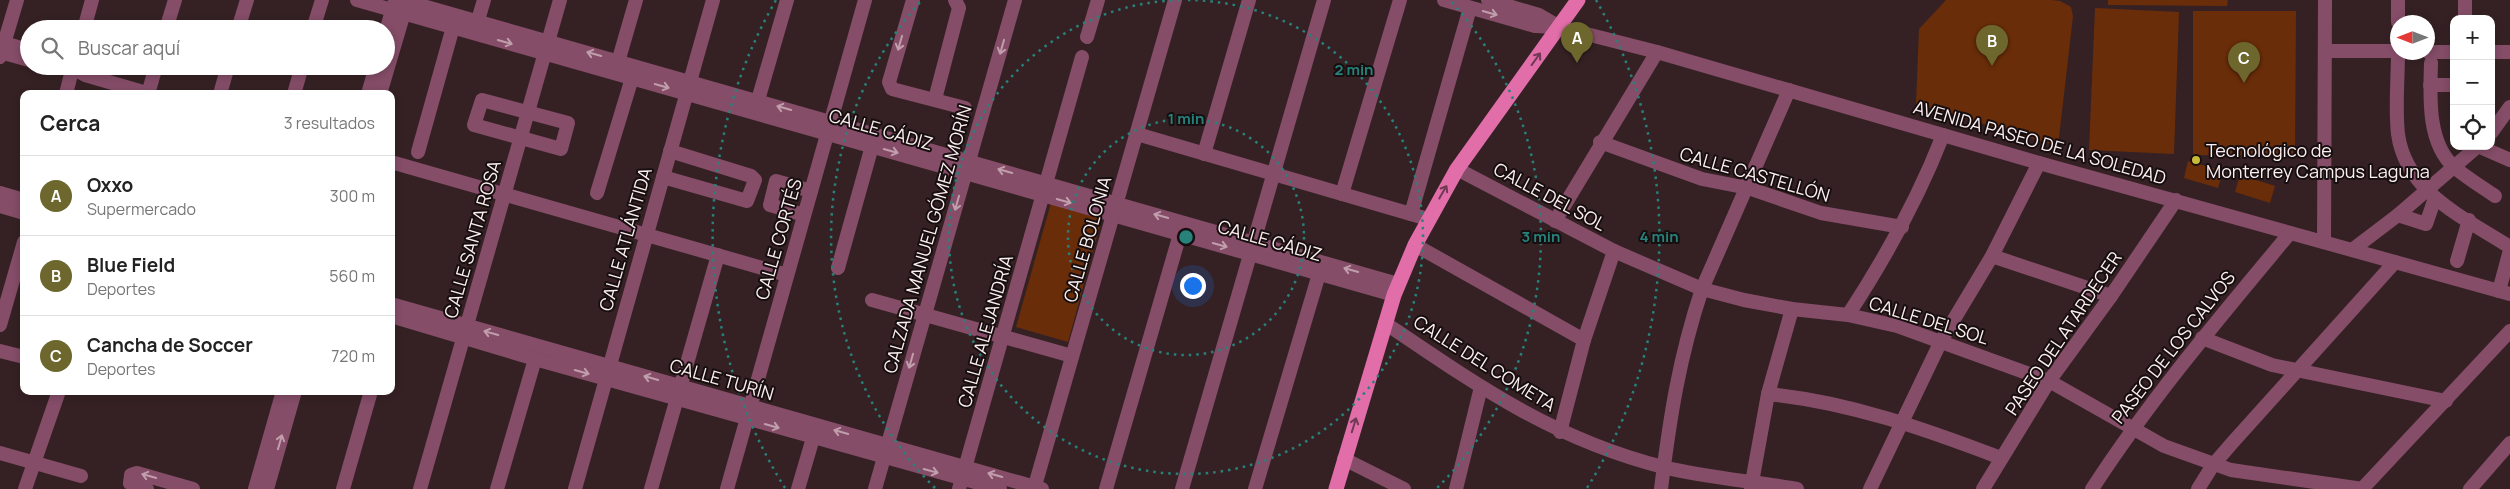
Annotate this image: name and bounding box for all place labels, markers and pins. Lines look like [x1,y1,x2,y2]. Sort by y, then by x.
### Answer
pin: A [1561,22,1593,63]
pin: B [1976,25,2008,66]
pin: C [2228,42,2260,83]
place label: Tecnológico de Monterrey Campus Laguna [2206,138,2430,183]
marker: Tecnológico de Monterrey Campus Laguna [2190,154,2202,166]
centre of rings [1177,228,1195,246]

